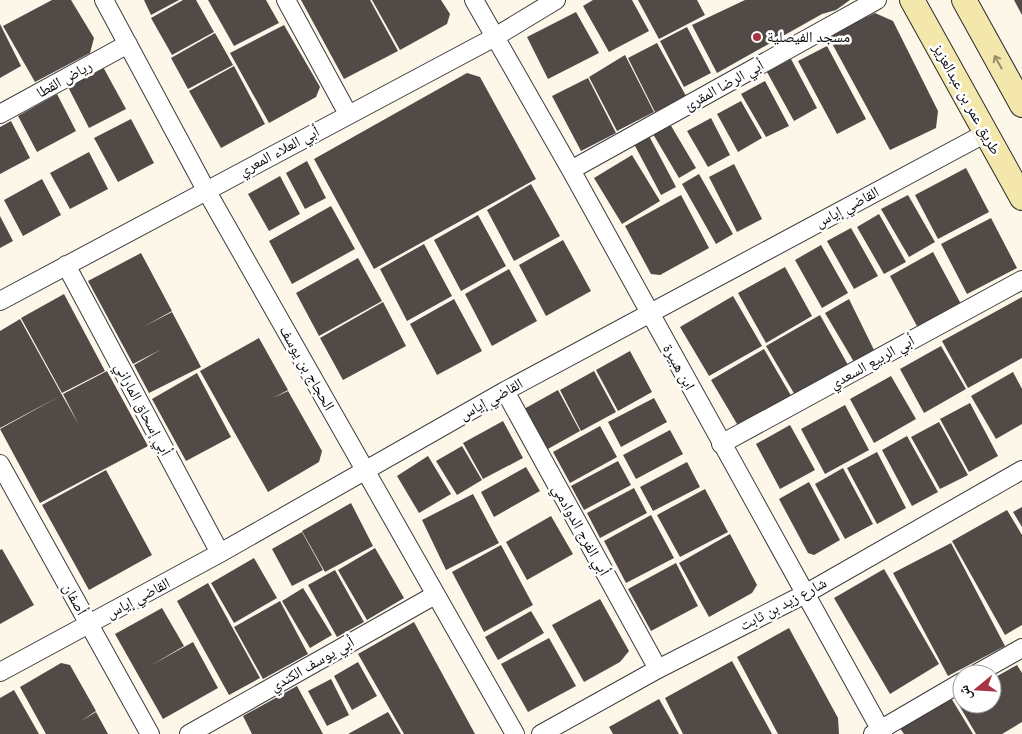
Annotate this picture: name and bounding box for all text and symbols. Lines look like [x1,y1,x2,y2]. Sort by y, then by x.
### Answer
place label: مسجد الفيصلية [767,26,850,46]
marker: مسجد الفيصلية [751,31,763,43]
street label: طريق عمر بن عبدالعزيز [928,39,1007,158]
street label: أبي الرضا المقرئ [680,54,768,117]
street label: رياض القطا [32,55,96,102]
one-way arrow [993,56,1003,70]
street label: أبي العلاء المعري [235,120,324,182]
street label: القاضي إياس [811,181,883,234]
street label: الحجاج بن يوسف [275,321,340,414]
street label: أبي الربيع السعدي [825,329,919,395]
street label: ابن هبيرة [658,340,701,394]
street label: أبي إسحاق الماراني [108,358,177,460]
street label: القاضي إياس [455,372,527,426]
street label: أبي الفرج الدوادمي [546,480,615,580]
street label: القاضي إياس [102,572,174,625]
street label: شارع زيد بن ثابت [735,572,830,635]
street label: أصفان [58,579,93,619]
street label: أبي يوسف الكندي [266,631,359,698]
north arrow [952,664,1002,714]
text: ش [953,683,975,703]

